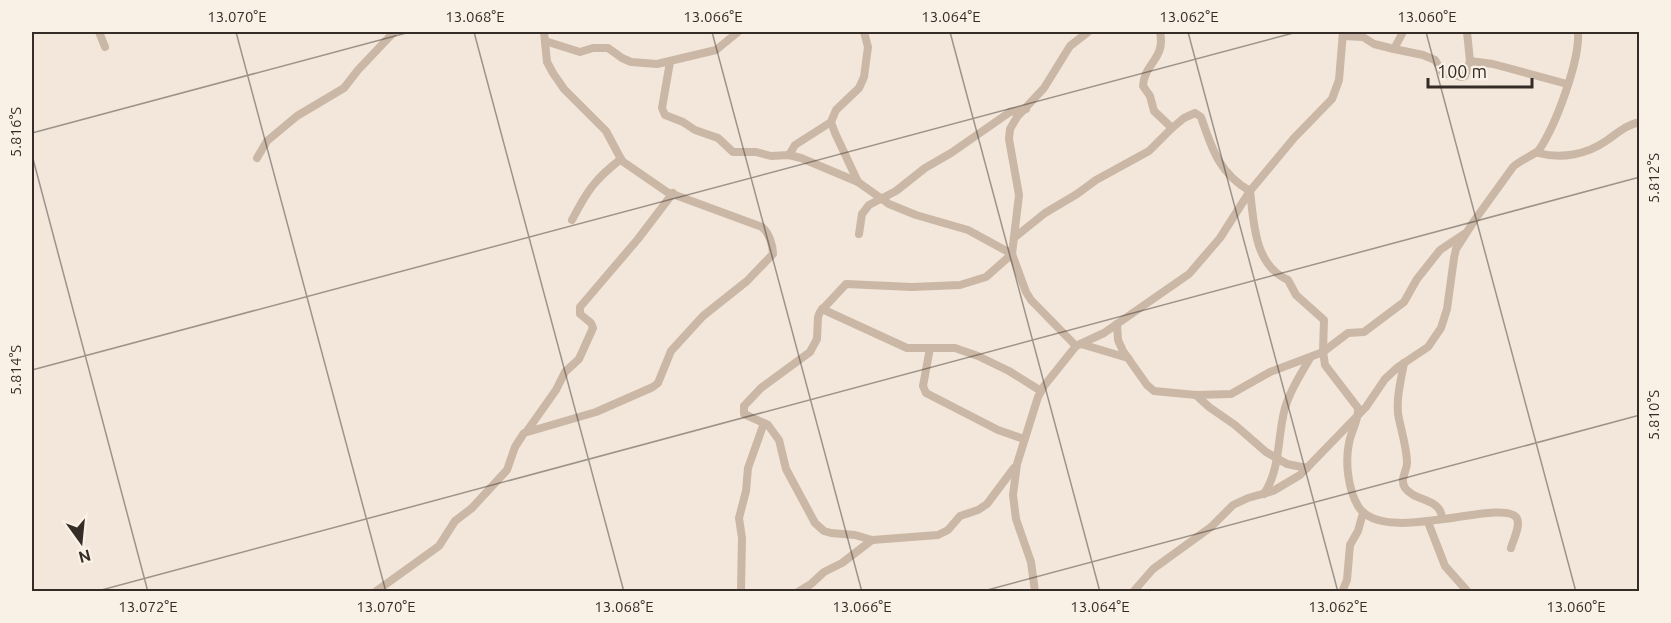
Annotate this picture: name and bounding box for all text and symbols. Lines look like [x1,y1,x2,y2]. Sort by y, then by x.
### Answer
text: 13.070°E [207,8,267,25]
text: 13.068°E [445,8,505,25]
text: 13.066°E [683,8,743,25]
text: 13.064°E [921,8,981,25]
text: 13.062°E [1159,8,1219,25]
text: 13.060°E [1397,8,1457,25]
scale bar [1428,51,1532,89]
text: 100 m [1437,61,1487,81]
text: 5.816°S [7,107,24,157]
text: 5.812°S [1645,153,1662,203]
text: 5.814°S [7,345,24,395]
text: 5.810°S [1645,390,1662,440]
north arrow [51,512,111,572]
text: N [77,546,93,567]
text: 13.072°E [118,598,178,615]
text: 13.070°E [356,598,416,615]
text: 13.068°E [594,598,654,615]
text: 13.066°E [832,598,892,615]
text: 13.064°E [1070,598,1130,615]
text: 13.062°E [1308,598,1368,615]
text: 13.060°E [1546,598,1606,615]

